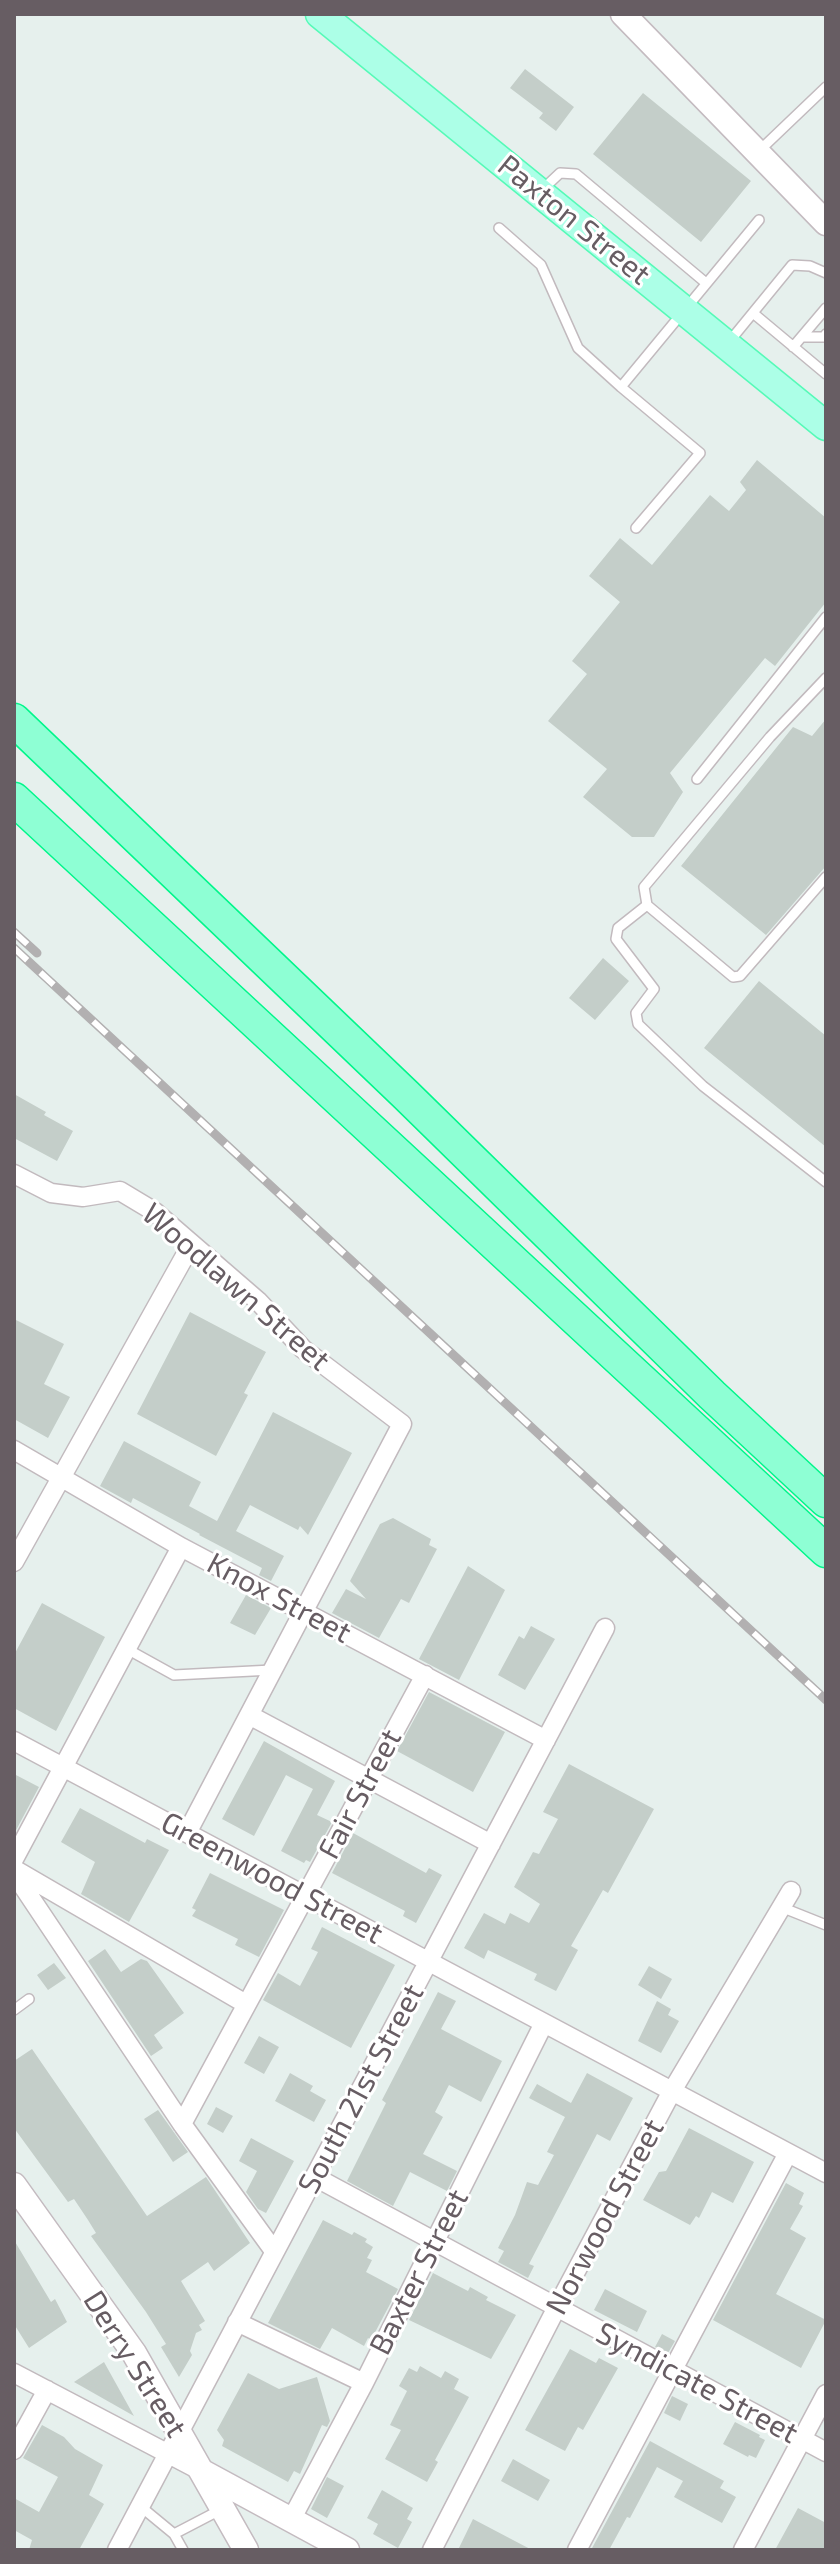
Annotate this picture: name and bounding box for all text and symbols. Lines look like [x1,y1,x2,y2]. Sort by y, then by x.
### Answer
street label: Paxton Street [490,148,658,292]
street label: Woodlawn Street [135,1196,337,1378]
street label: Knox Street [201,1545,357,1651]
street label: Fair Street [311,1723,409,1865]
street label: Greenwood Street [155,1804,389,1952]
street label: South 21st Street [291,1978,431,2200]
street label: Norwood Street [538,2113,672,2321]
street label: Baxter Street [362,2183,476,2361]
street label: Derry Street [76,2284,194,2444]
street label: Syndicate Street [590,2315,804,2451]

